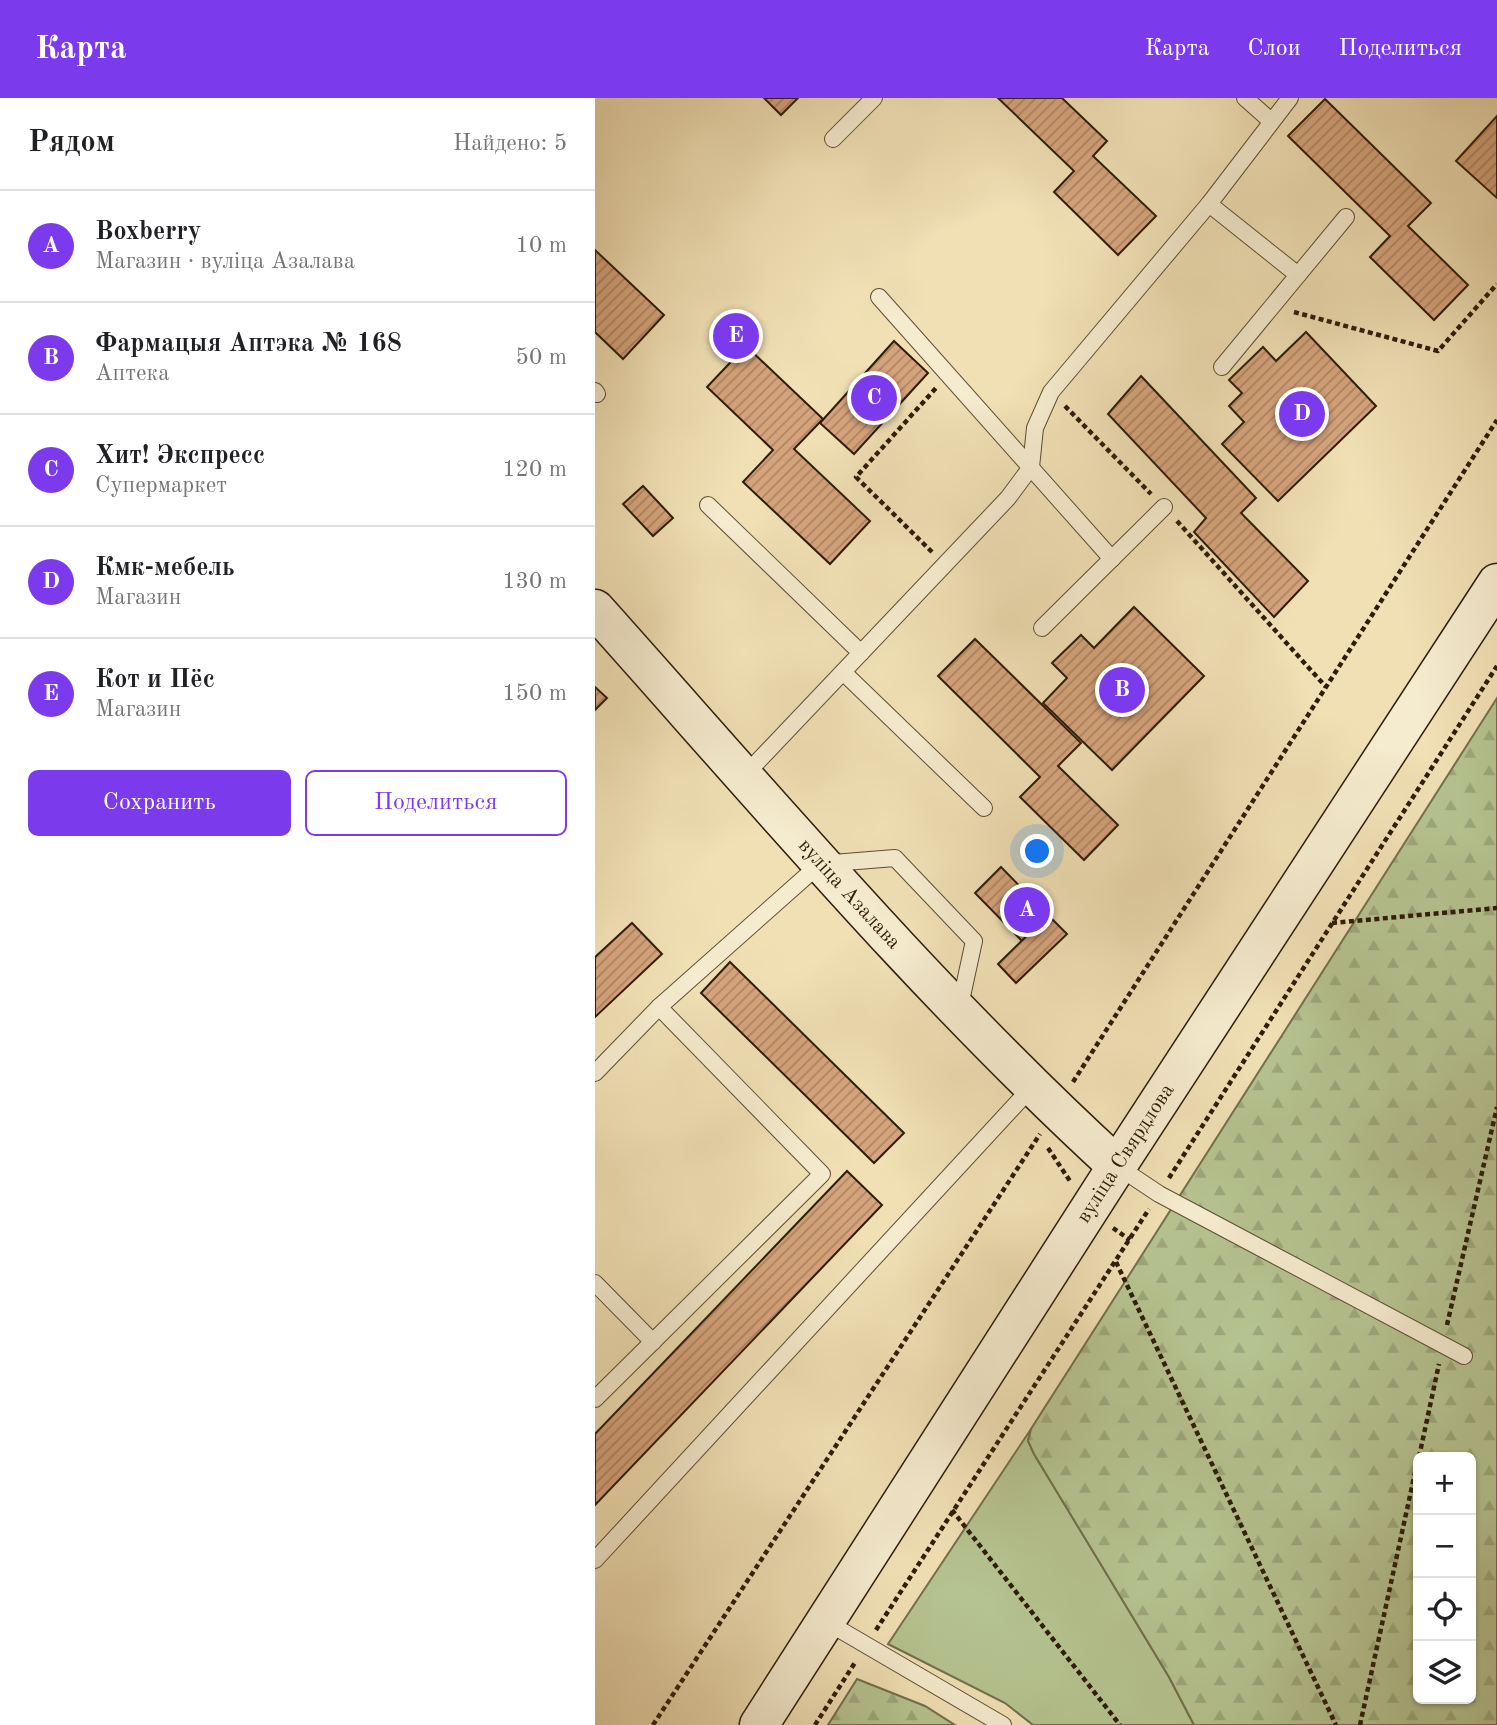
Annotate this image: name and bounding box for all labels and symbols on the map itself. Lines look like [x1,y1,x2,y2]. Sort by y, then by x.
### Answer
pin: E [713,310,759,362]
pin: C [851,372,897,424]
pin: D [1279,388,1325,440]
pin: B [1099,664,1145,716]
your location [1020,834,1054,868]
street label: вуліца Азалава [794,835,905,953]
pin: A [1004,884,1050,936]
street label: вуліца Свярдлова [1073,1080,1178,1227]

